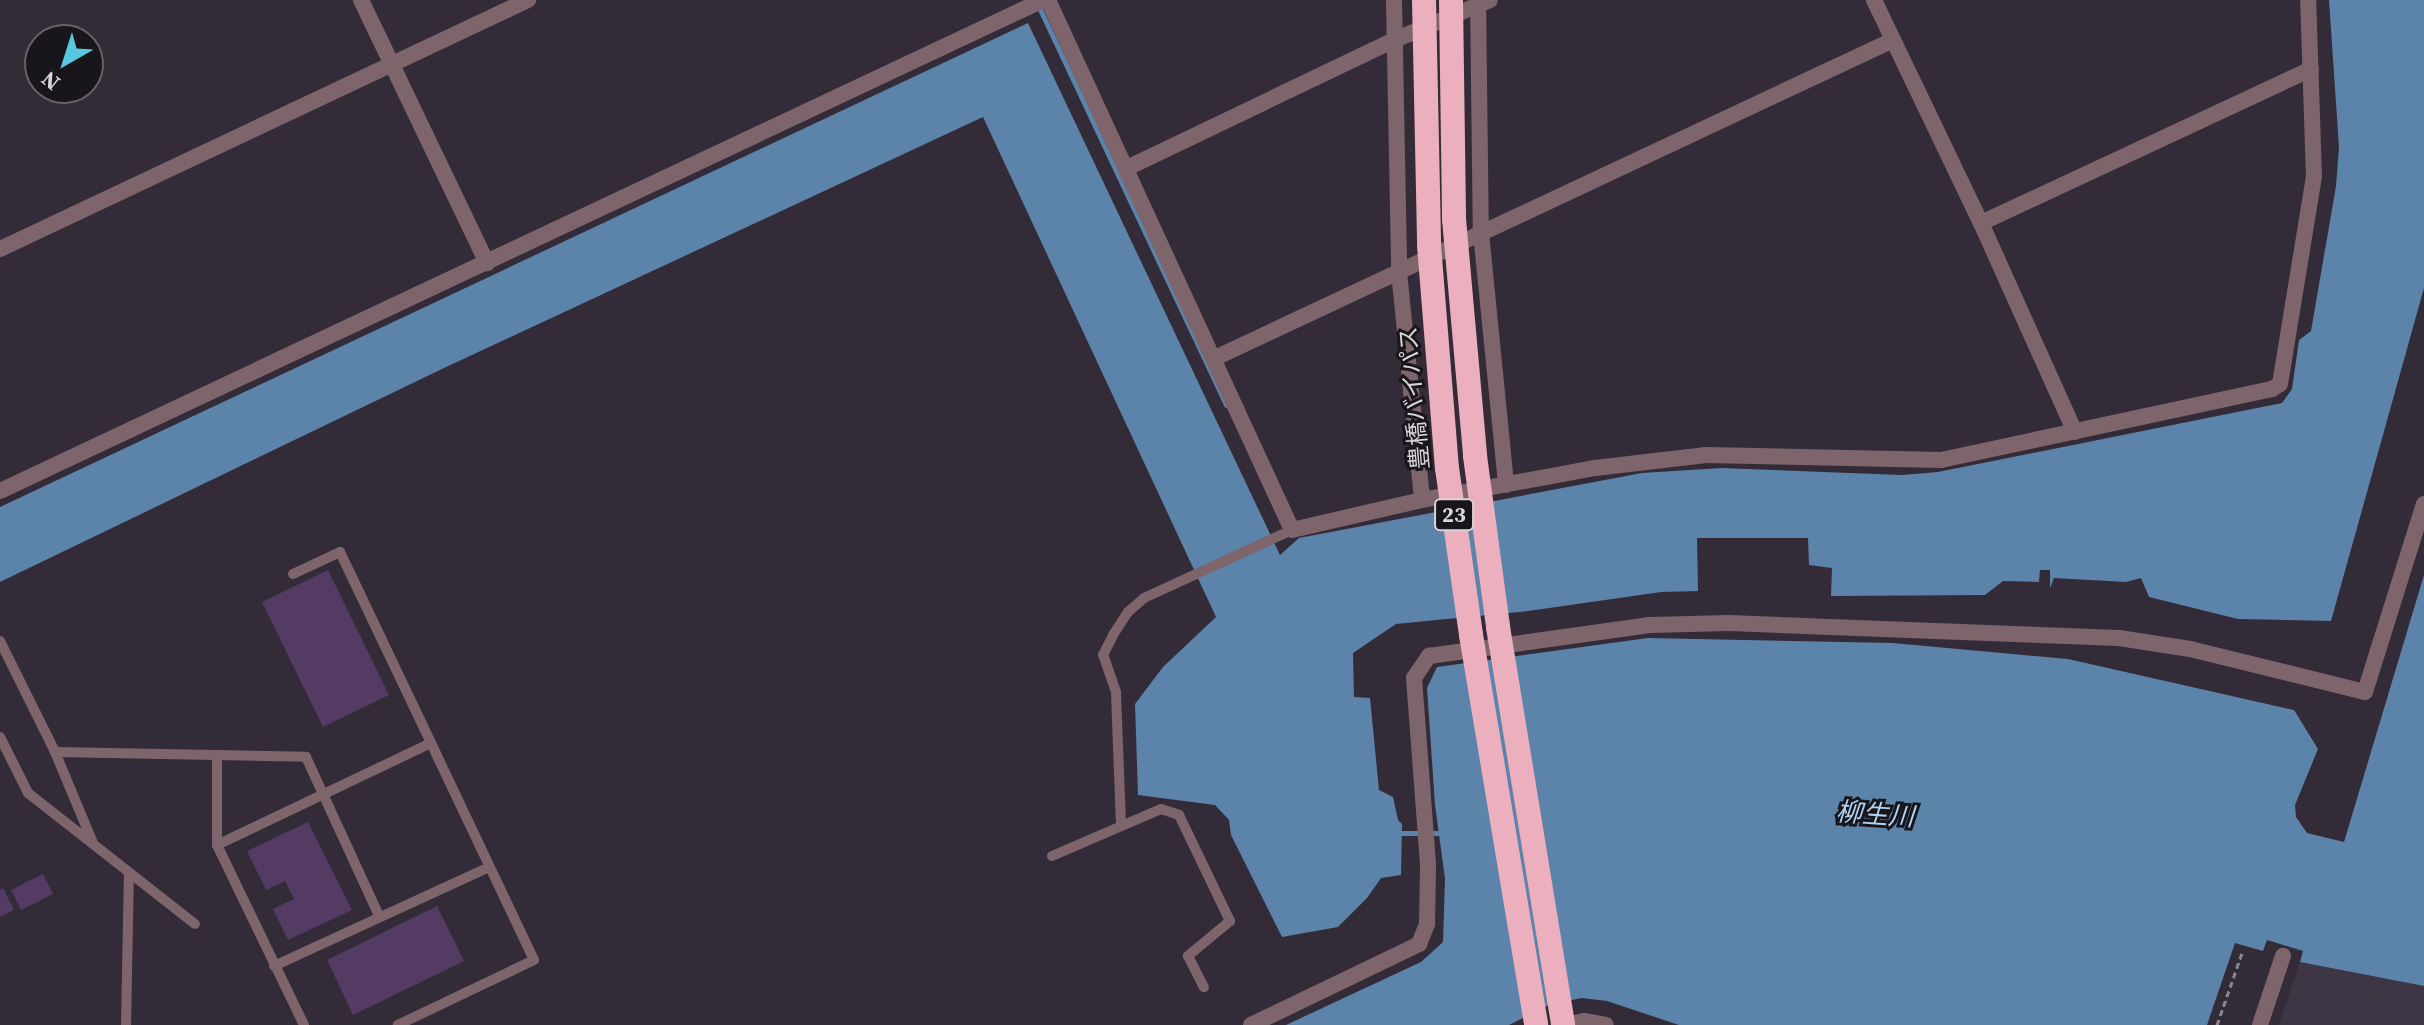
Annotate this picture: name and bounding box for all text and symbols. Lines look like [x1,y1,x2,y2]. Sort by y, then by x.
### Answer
north arrow [24,24,104,104]
text: N [34,64,66,98]
street label: 豊橋バイパス [1393,325,1435,471]
road number: 23 [1434,497,1474,533]
water label: 柳生川 [1835,797,1915,833]

